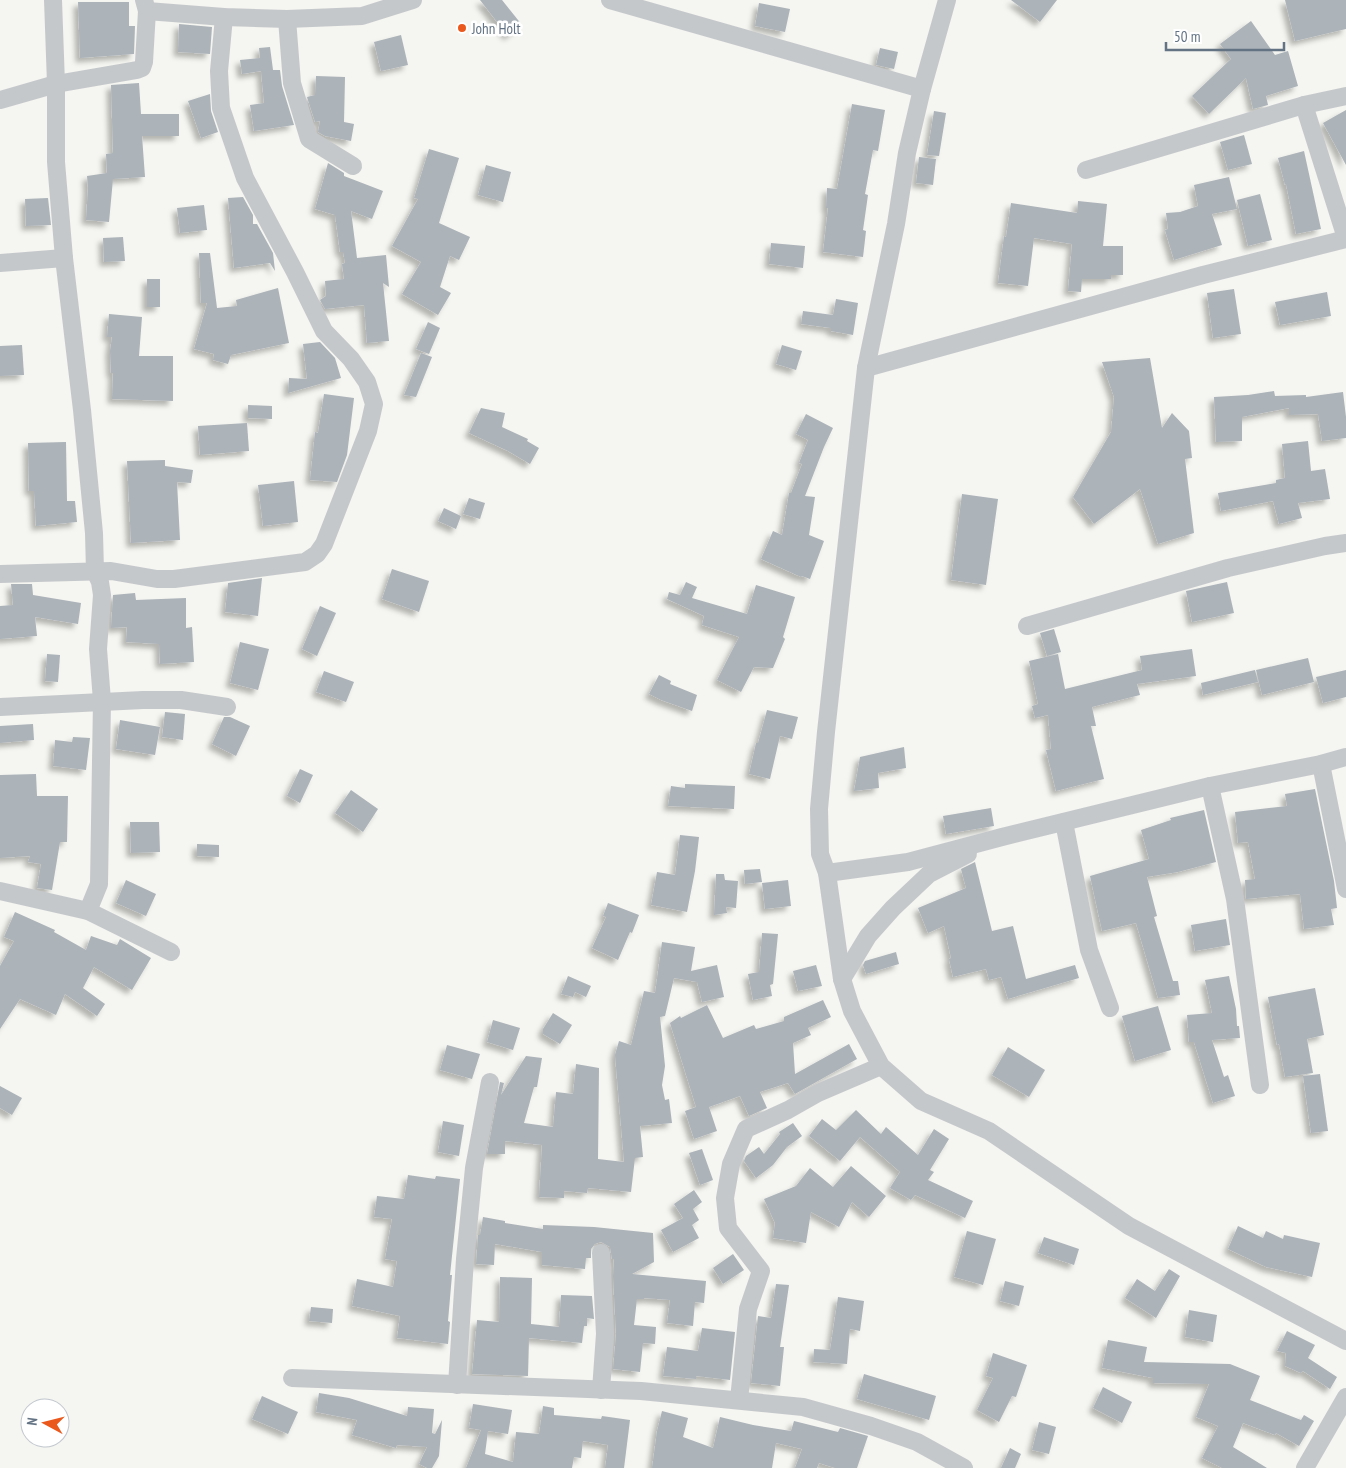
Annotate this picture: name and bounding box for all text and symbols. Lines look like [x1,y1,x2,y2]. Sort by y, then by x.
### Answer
place label: John Holt [471,19,521,38]
scale bar [1166,20,1284,52]
marker: John Holt [456,22,468,34]
text: 50 m [1174,27,1200,46]
north arrow [20,1398,70,1448]
text: N [23,1417,41,1426]

